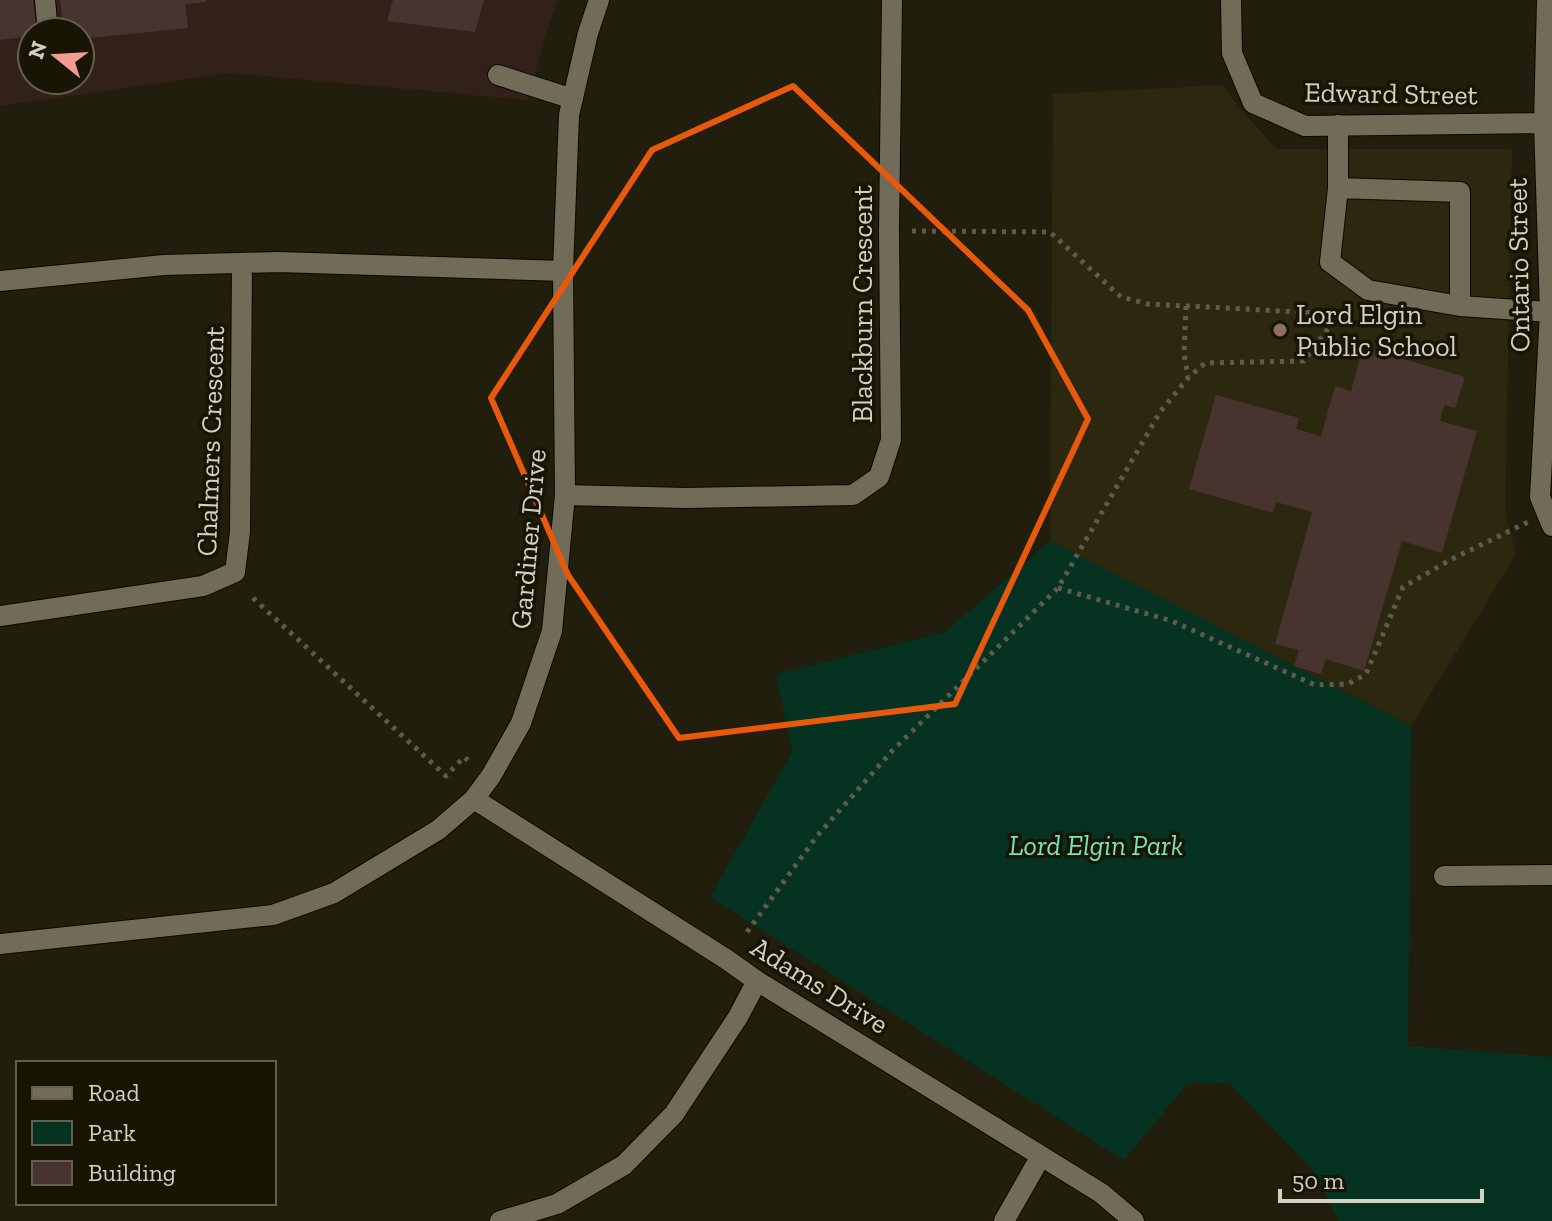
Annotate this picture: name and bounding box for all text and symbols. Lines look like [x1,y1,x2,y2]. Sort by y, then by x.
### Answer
north arrow [16,16,96,96]
text: N [22,38,53,62]
street label: Edward Street [1304,75,1479,112]
street label: Ontario Street [1500,177,1537,353]
street label: Blackburn Crescent [846,184,879,423]
place label: Lord Elgin Public School [1296,298,1457,363]
marker: Lord Elgin Public School [1271,321,1289,339]
street label: Chalmers Crescent [190,325,231,557]
street label: Gardiner Drive [504,448,553,630]
park label: Lord Elgin Park [1009,829,1183,862]
street label: Adams Drive [745,930,894,1041]
legend [16,1061,276,1205]
text: Road [88,1078,140,1107]
text: Park [88,1118,136,1147]
scale bar [1280,1153,1482,1203]
text: Building [88,1158,176,1187]
text: 50 m [1292,1166,1345,1195]

